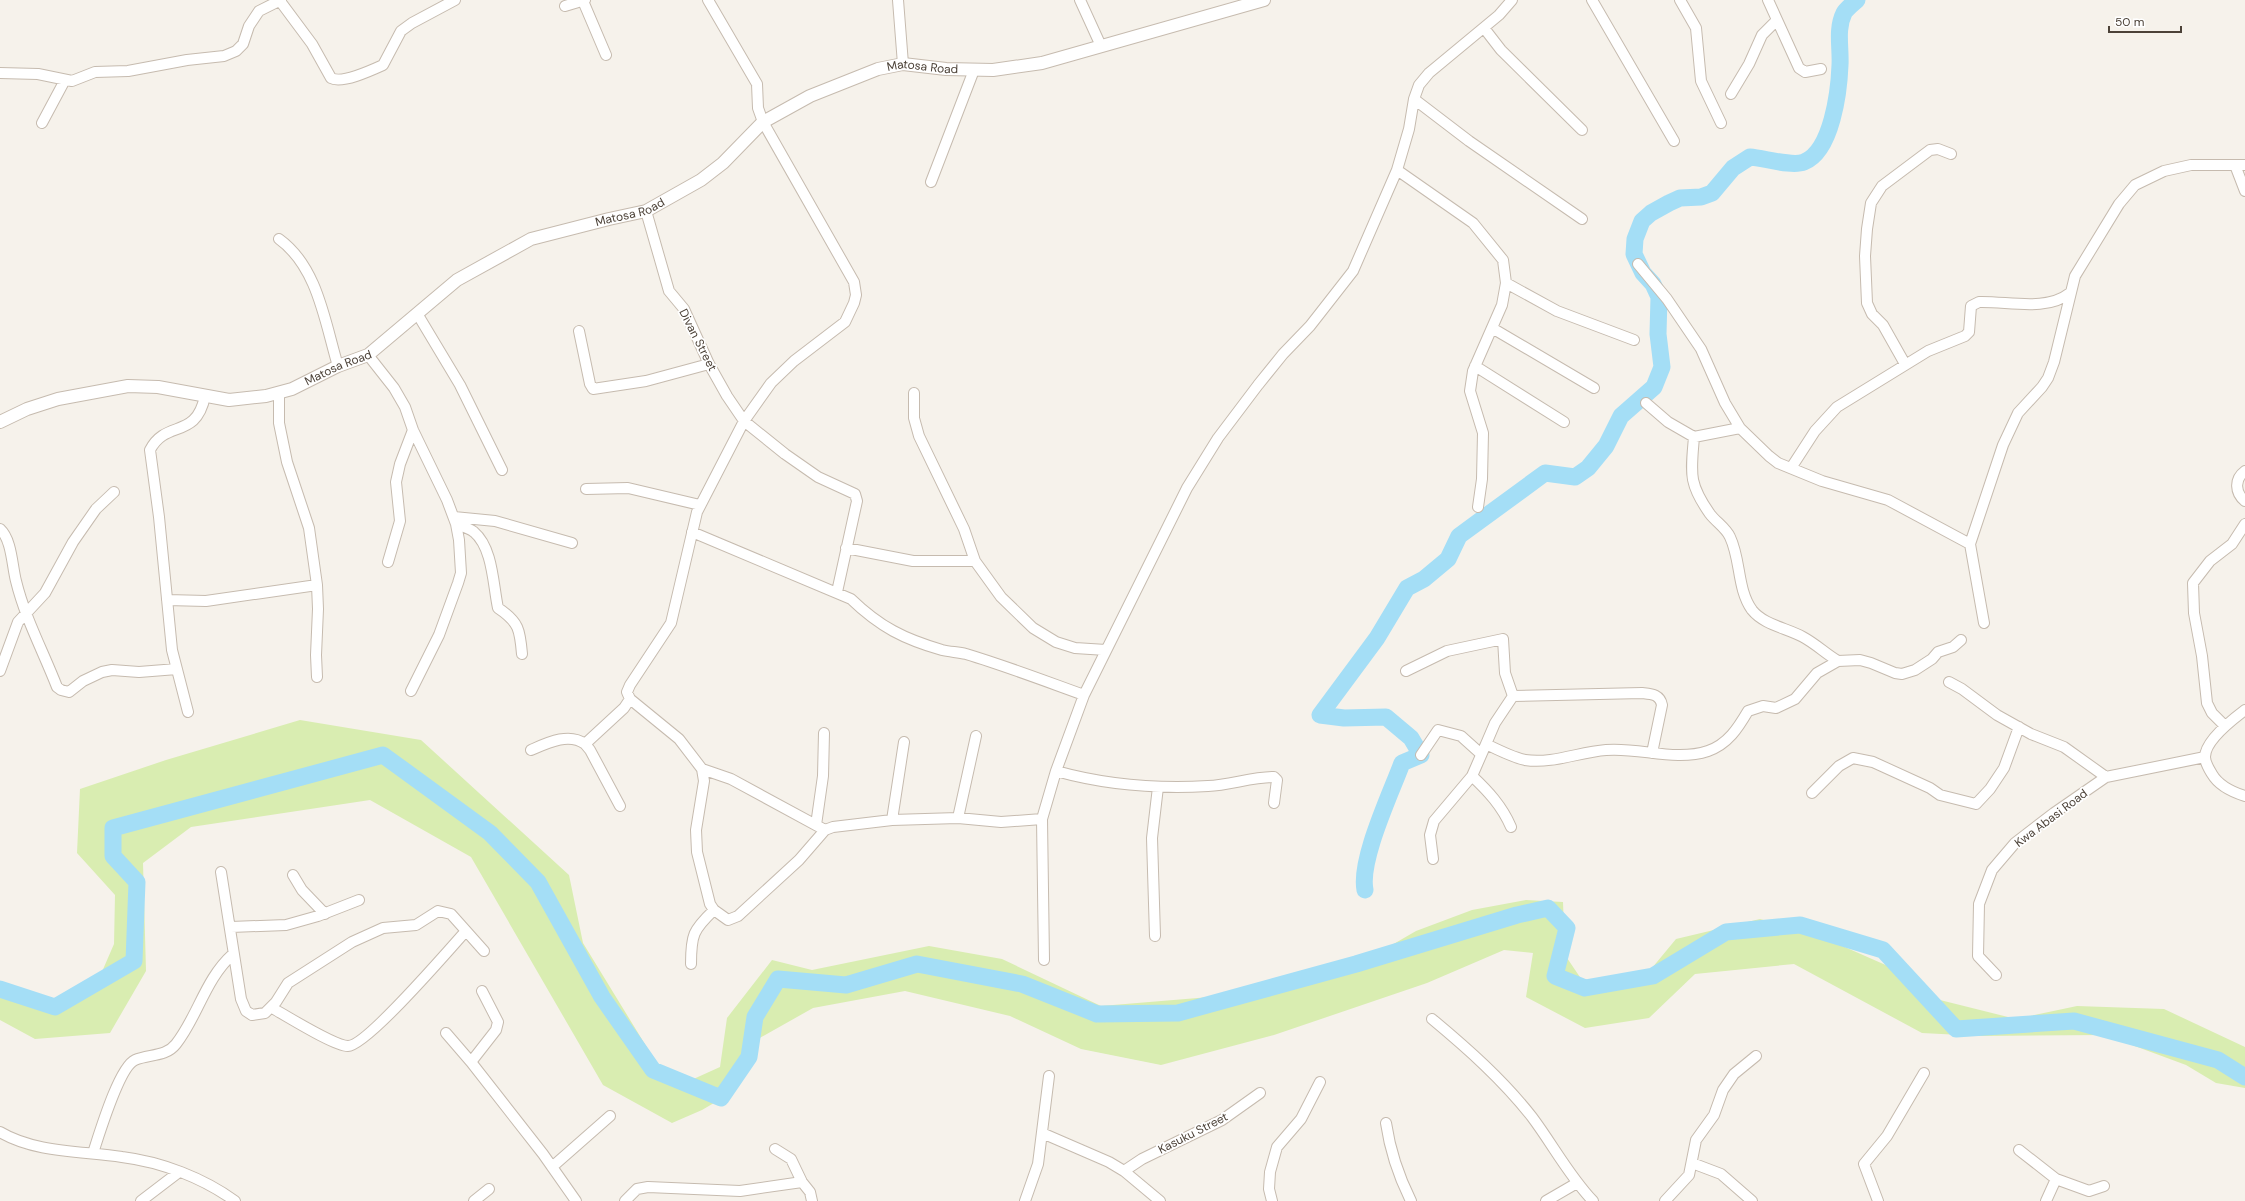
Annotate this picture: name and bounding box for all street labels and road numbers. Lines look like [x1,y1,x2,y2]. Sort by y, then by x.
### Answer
street label: Matosa Road [885,56,958,77]
street label: Matosa Road [594,194,667,230]
street label: Divan Street [675,306,721,374]
street label: Matosa Road [302,346,374,389]
street label: Kwa Abasi Road [2011,785,2091,851]
street label: Kasuku Street [1155,1108,1231,1157]

